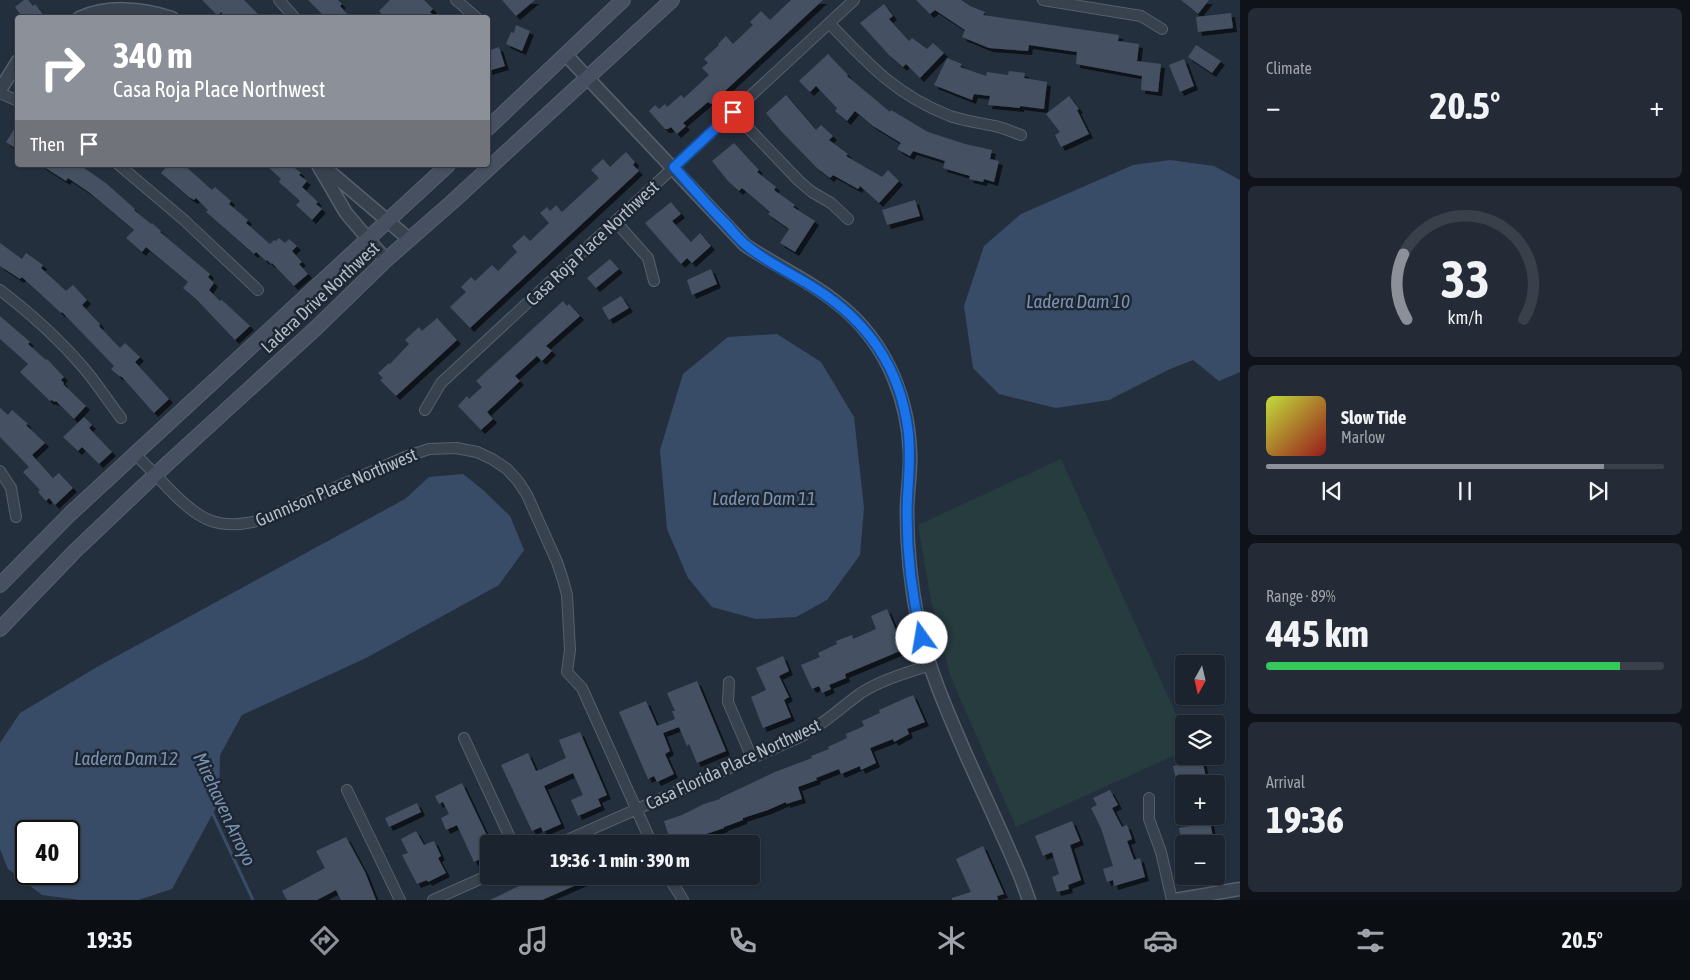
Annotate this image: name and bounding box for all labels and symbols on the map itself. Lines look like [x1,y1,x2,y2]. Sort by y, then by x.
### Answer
pin [712,91,754,133]
street label: Casa Roja Place Northwest [521,176,663,310]
street label: Ladera Drive Northwest [257,237,383,357]
water label: Ladera Dam 10 [1026,290,1130,312]
street label: Gunnison Place Northwest [252,443,420,531]
water label: Ladera Dam 11 [712,487,816,509]
position arrow [895,611,947,663]
north arrow [1175,655,1225,705]
street label: Casa Florida Place Northwest [642,714,824,814]
water label: Ladera Dam 12 [74,747,178,769]
water label: Mirehaven Arroyo [189,749,261,869]
speed limit sign: 40 [15,820,80,885]

